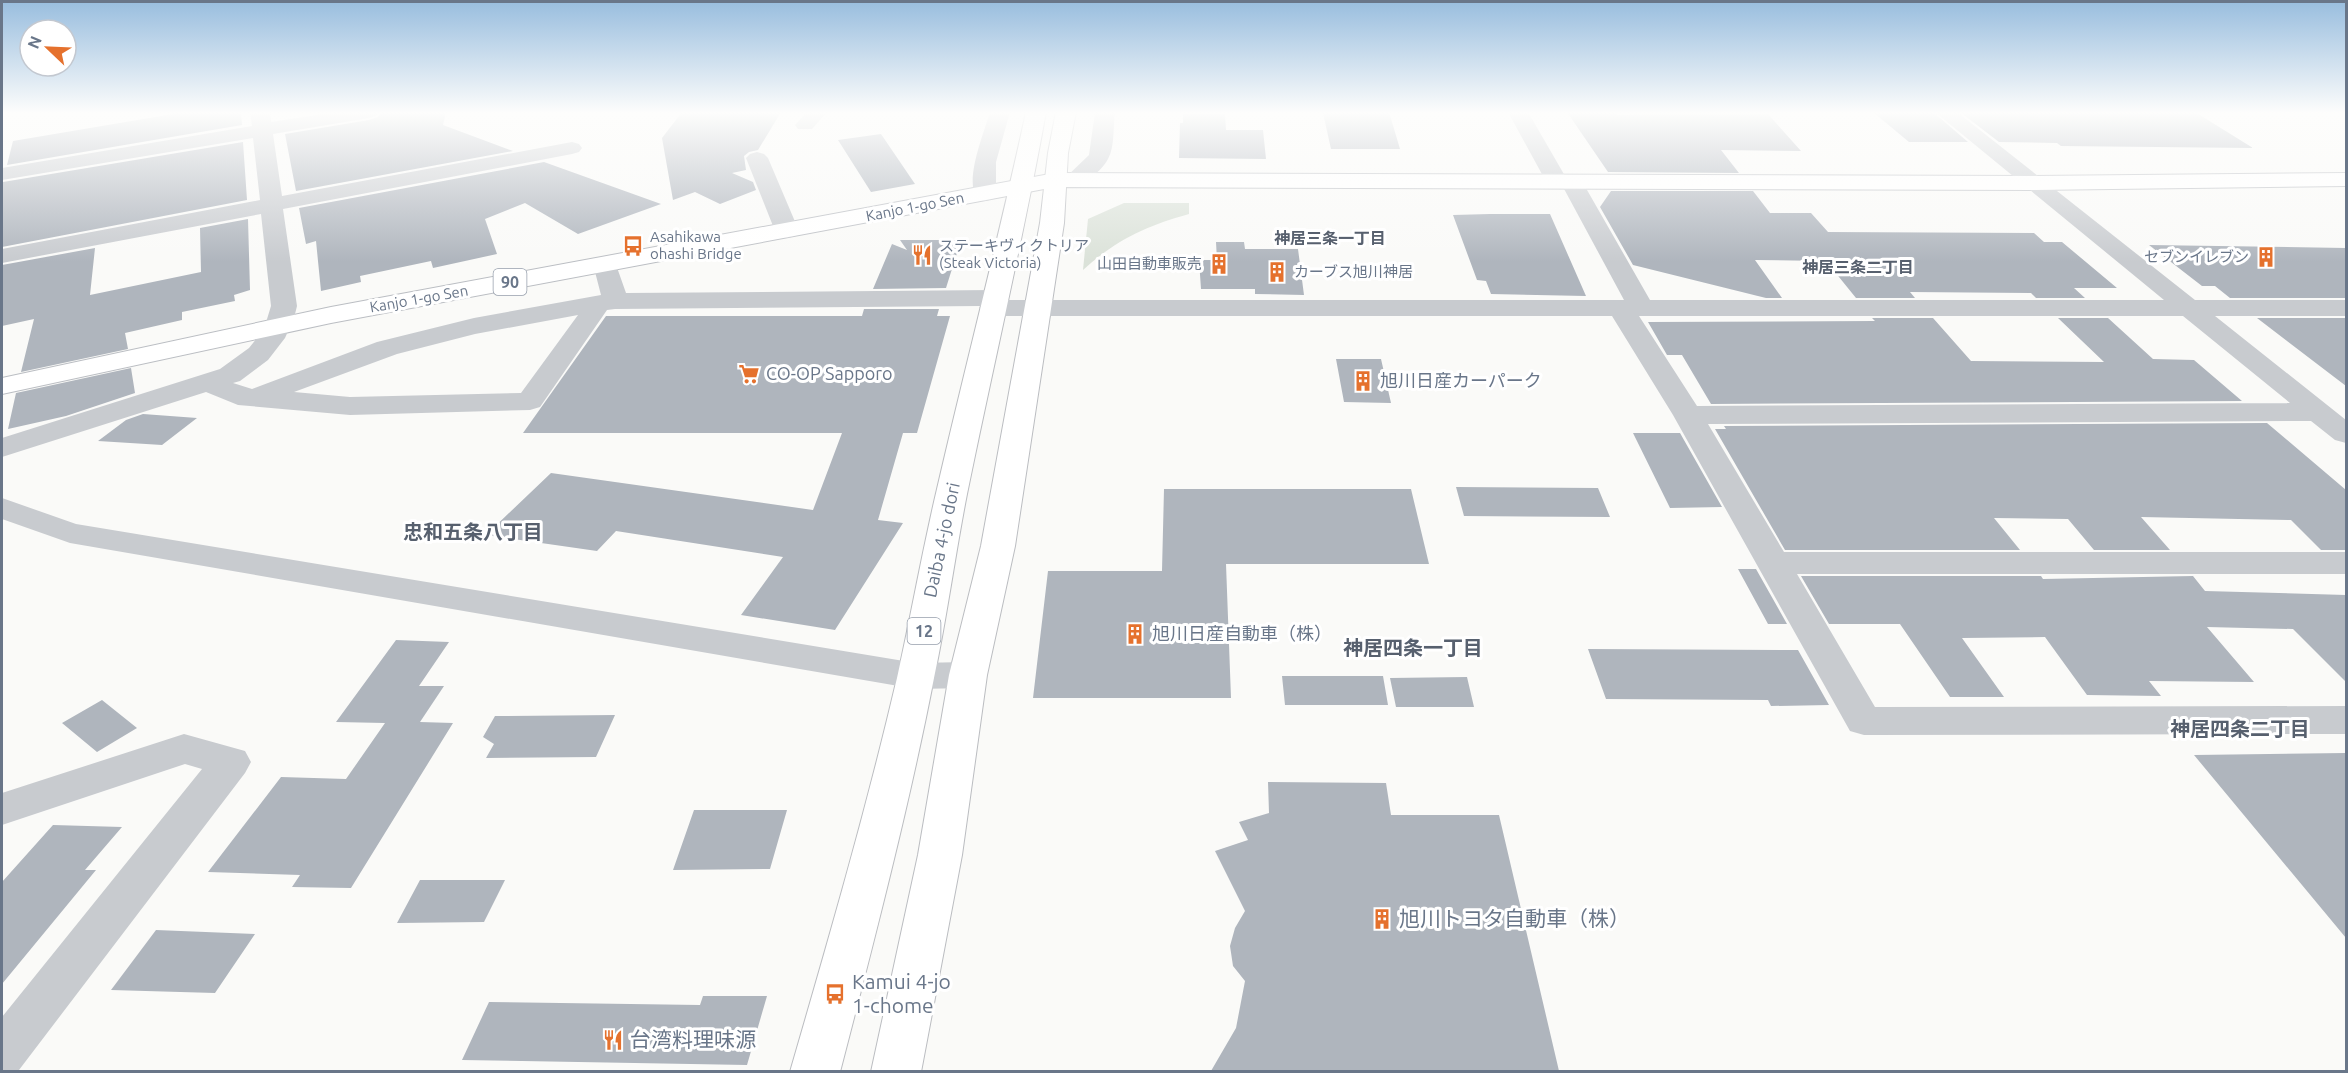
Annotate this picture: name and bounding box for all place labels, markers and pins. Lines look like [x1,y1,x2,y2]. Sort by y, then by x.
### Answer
place label: Asahikawa ohashi Bridge [650,228,742,262]
bus stop icon: Asahikawa ohashi Bridge [621,234,645,258]
place label: ステーキヴィクトリア (Steak Victoria) [939,237,1089,271]
restaurant icon: ステーキヴィクトリア (Steak Victoria) [910,243,934,267]
building icon: セブンイレブン [2254,245,2278,269]
place label: セブンイレブン [2144,248,2249,265]
building icon: 山田自動車販売 [1207,252,1231,276]
place label: 山田自動車販売 [1097,255,1202,272]
building icon: カーブス旭川神居 [1265,260,1289,284]
place label: カーブス旭川神居 [1294,263,1413,280]
supermarket icon: CO-OP Sapporo [737,362,761,386]
place label: CO-OP Sapporo [766,363,893,383]
building icon: 旭川日産カーパーク [1351,369,1375,393]
place label: 旭川日産カーパーク [1380,370,1542,390]
building icon: 旭川日産自動車（株） [1123,622,1147,646]
place label: 旭川日産自動車（株） [1152,623,1332,643]
place label: 旭川トヨタ自動車（株） [1399,906,1630,930]
building icon: 旭川トヨタ自動車（株） [1370,907,1394,931]
place label: Kamui 4-jo 1-chome [852,969,951,1017]
bus stop icon: Kamui 4-jo 1-chome [823,982,847,1006]
place label: 台湾料理味源 [630,1027,756,1051]
restaurant icon: 台湾料理味源 [601,1028,625,1052]

